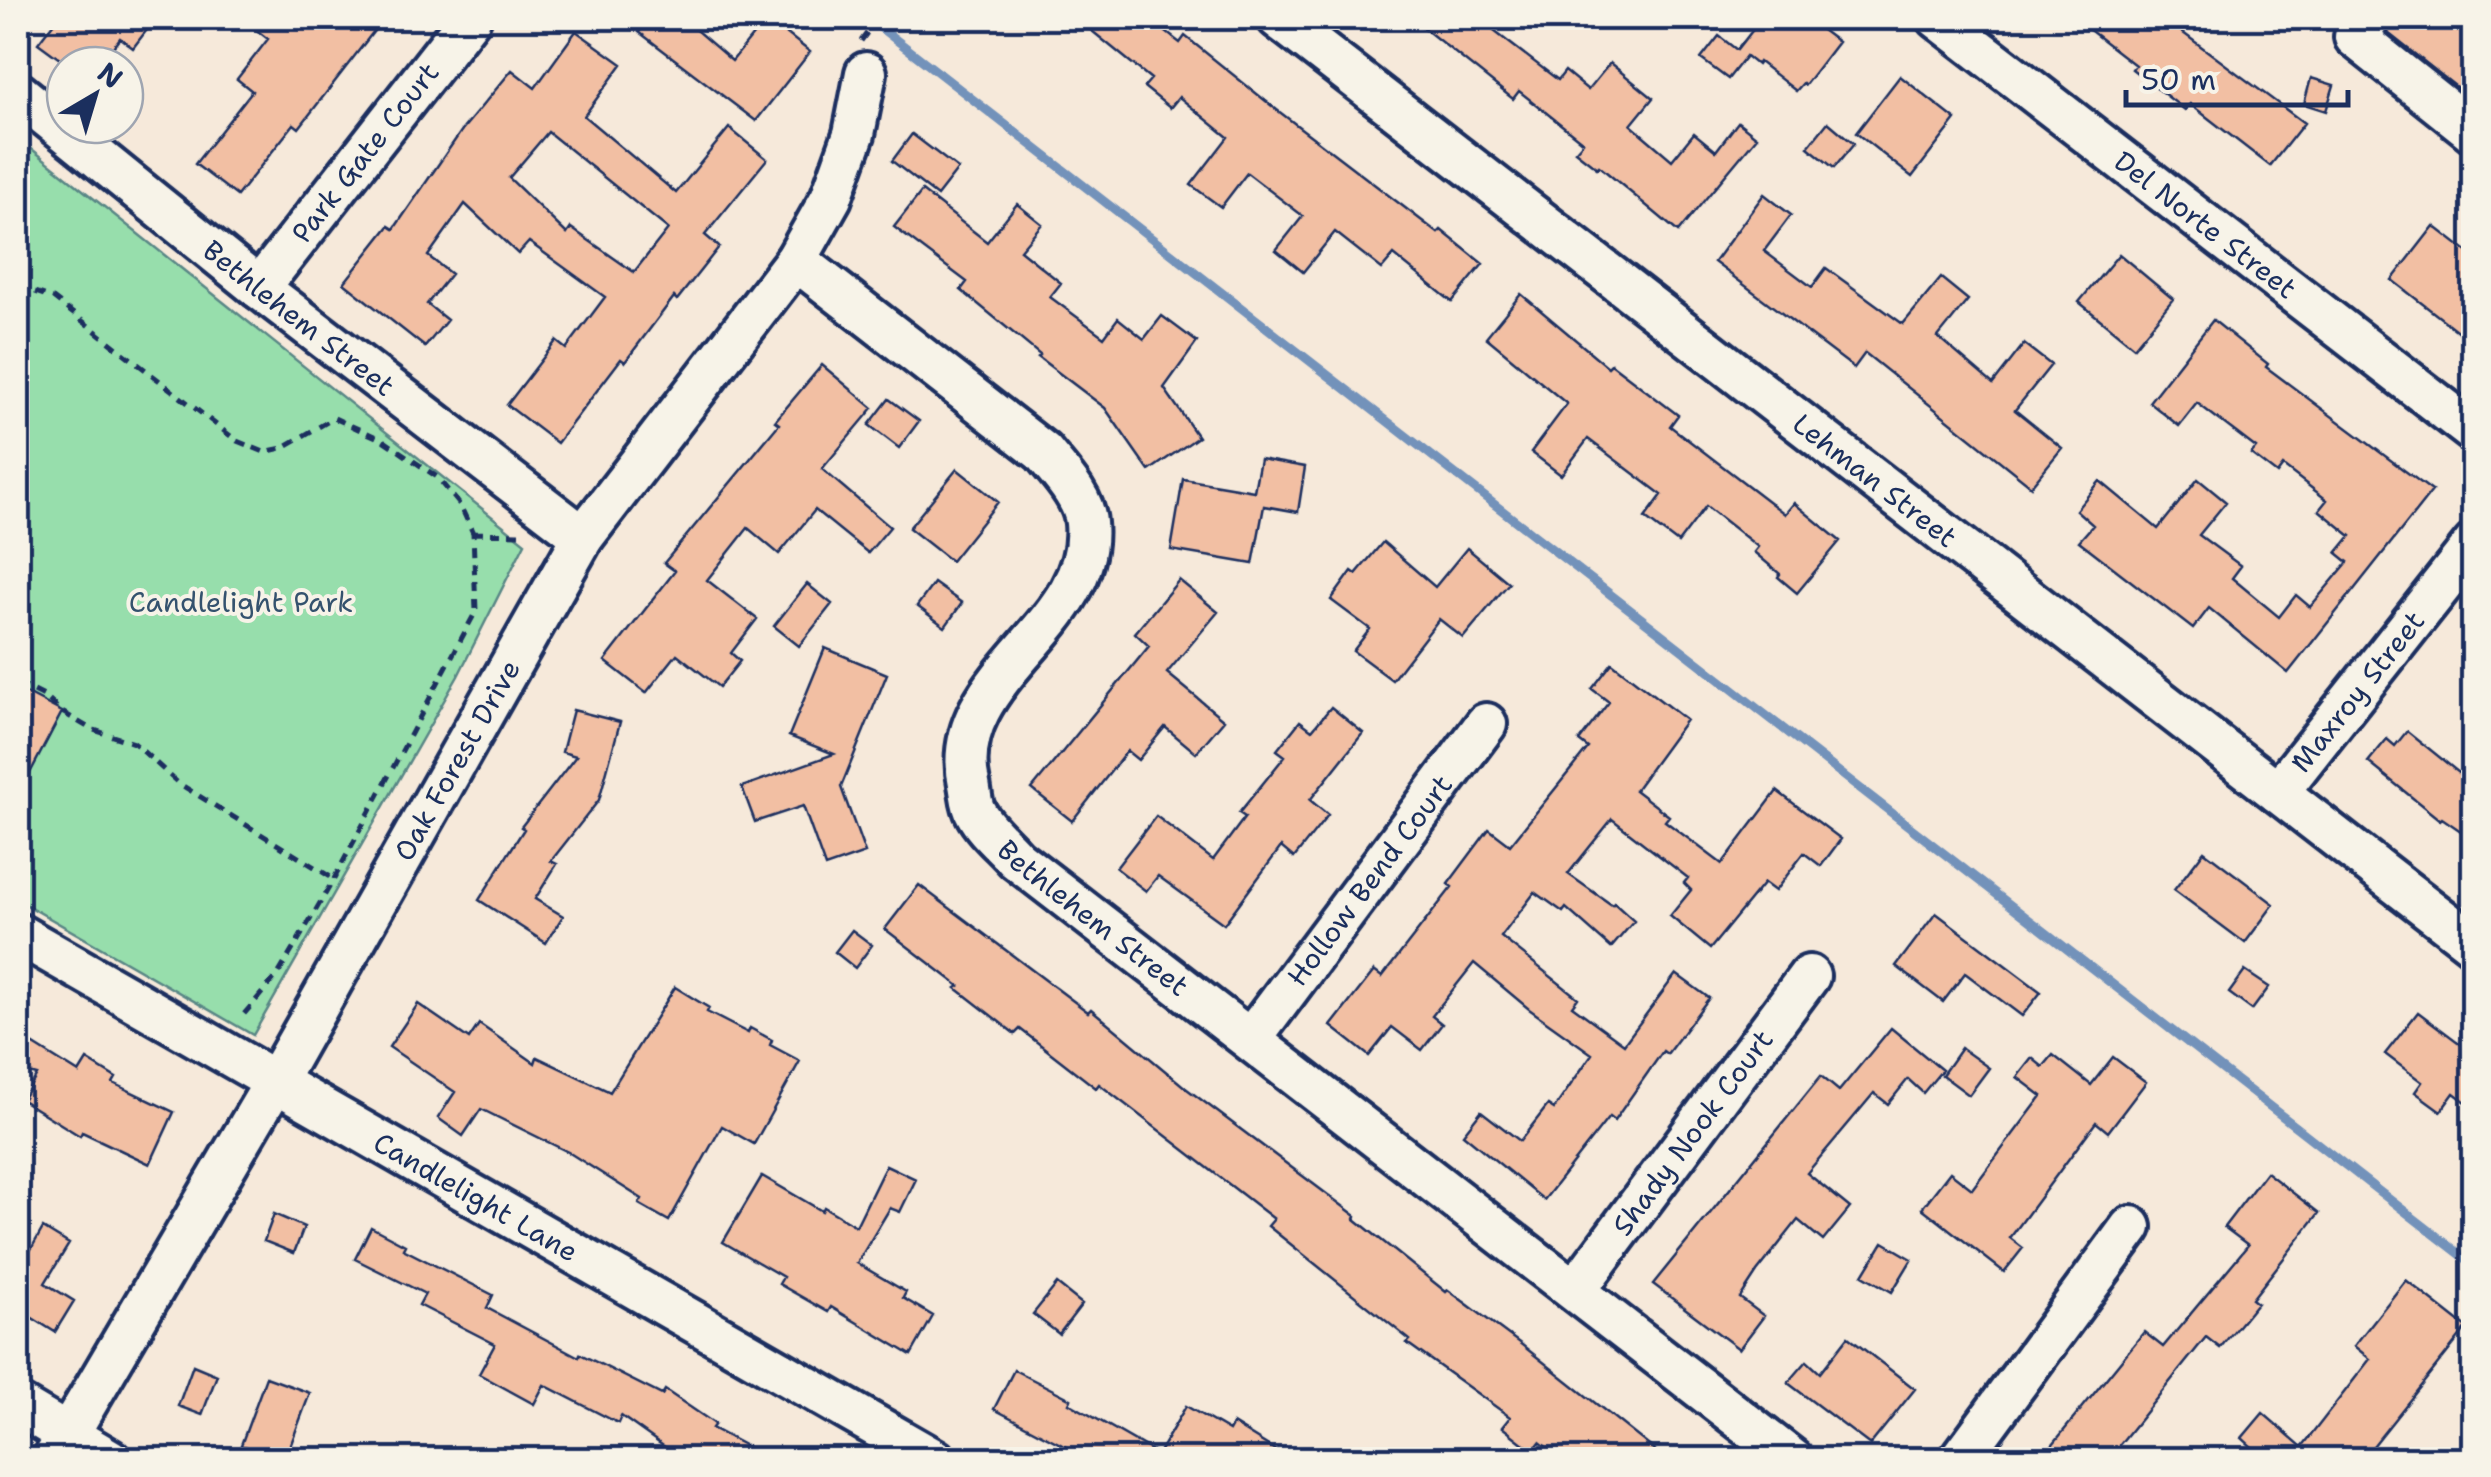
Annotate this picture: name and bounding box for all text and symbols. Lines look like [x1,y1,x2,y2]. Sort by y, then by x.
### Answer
north arrow [45,45,145,145]
scale bar [2126,45,2348,107]
text: N [90,53,131,97]
street label: Park Gate Court [283,55,447,250]
text: 50 m [2141,59,2216,100]
street label: Del Norte Street [2106,142,2305,307]
street label: Bethlehem Street [195,231,403,405]
street label: Lehman Street [1785,405,1965,556]
park label: Candlelight Park [129,583,353,621]
street label: Maxroy Street [2282,603,2433,780]
street label: Oak Forest Drive [385,653,529,868]
street label: Hollow Bend Court [1278,767,1461,994]
street label: Bethlehem Street [989,831,1197,1005]
street label: Shady Nook Court [1603,1022,1782,1243]
street label: Candlelight Lane [367,1123,585,1270]

